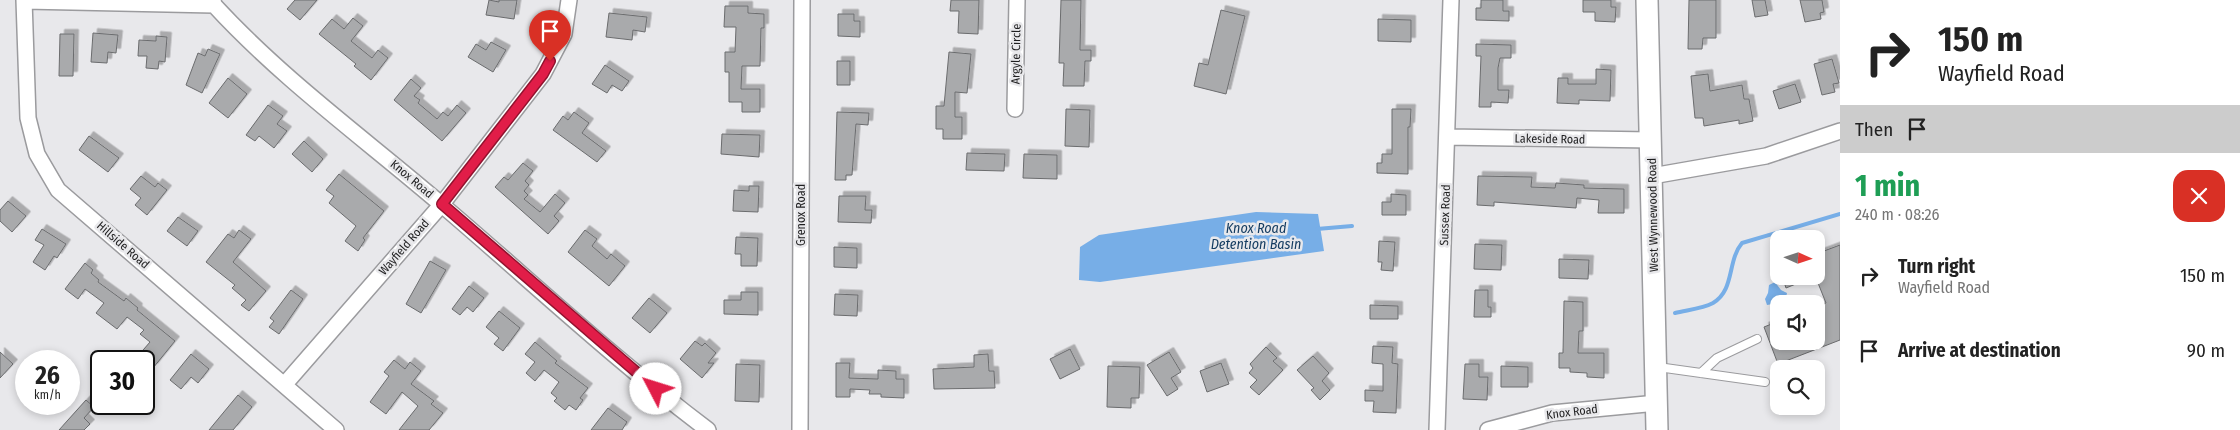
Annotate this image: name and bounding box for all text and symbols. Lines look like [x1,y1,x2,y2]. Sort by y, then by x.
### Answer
pin [529,10,571,61]
icon: arrive [536,17,564,45]
text: 150 m [1938,18,2023,60]
icon: right [1855,20,1920,85]
street label: Argyle Circle [1008,24,1024,84]
text: Wayfield Road [1938,60,2065,87]
icon: arrive [1903,115,1931,143]
text: Then [1855,118,1893,141]
street label: Lakeside Road [1515,131,1585,147]
street label: Knox Road [388,157,436,201]
street label: West Wynnewood Road [1645,158,1661,272]
text: 1 min [1855,168,1920,204]
button: close [2173,170,2225,222]
street label: Grenox Road [794,184,808,246]
street label: Sussex Road [1437,184,1453,246]
text: 240 m · 08:26 [1855,205,1940,224]
street label: Wayfield Road [376,216,432,278]
street label: Hillside Road [94,218,152,272]
water label: Knox Road Detention Basin [1211,220,1301,253]
north arrow [1770,230,1825,285]
map controls [1770,230,1825,415]
text: Turn right [1898,255,1975,278]
icon: right [1855,262,1883,290]
text: 150 m [2180,264,2225,287]
text: Wayfield Road [1898,278,1990,297]
button: sound [1770,295,1825,350]
icon: arrive [1855,337,1883,365]
text: Arrive at destination [1898,339,2061,362]
text: 90 m [2187,339,2225,362]
speed limit sign: 30 [90,350,155,415]
button: search [1770,360,1825,415]
text: 26 [35,361,60,391]
position arrow [629,362,681,414]
text: km/h [34,388,61,402]
street label: Knox Road [1545,402,1599,422]

